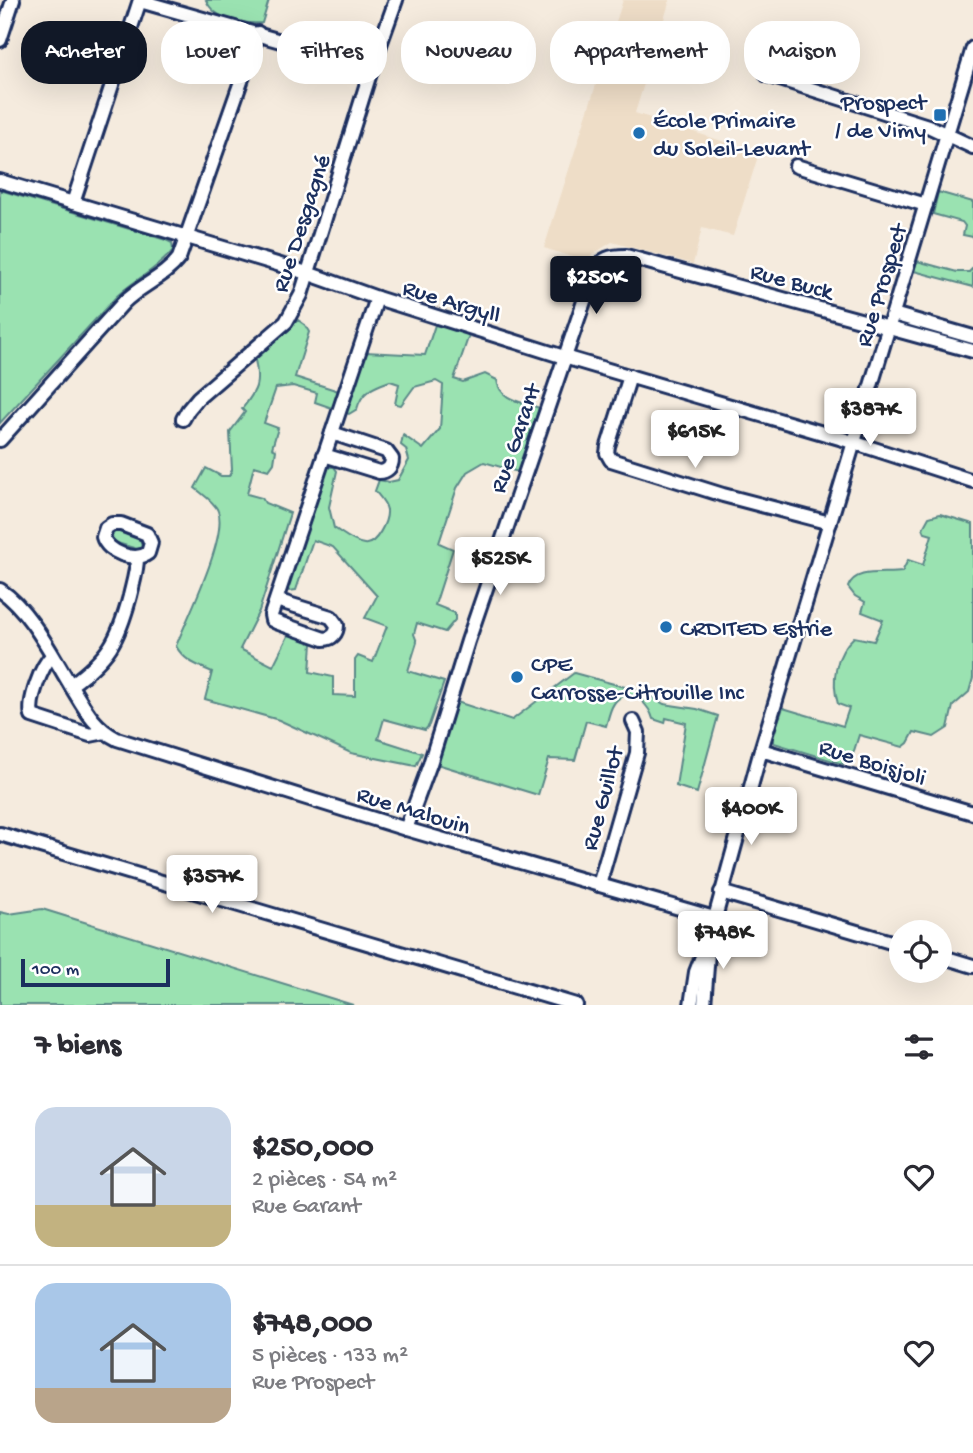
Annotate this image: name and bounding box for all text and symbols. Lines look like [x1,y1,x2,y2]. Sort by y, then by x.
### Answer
chip: Acheter [21,21,147,84]
chip: Louer [161,21,263,84]
chip: Filtres [277,21,387,84]
chip: Nouveau [401,21,536,84]
chip: Appartement [550,21,730,84]
chip: Maison [744,21,860,84]
place label: Prospect / de Vimy [835,90,928,147]
marker: Prospect / de Vimy [932,107,948,123]
place label: École Primaire du Soleil-Levant [653,108,812,165]
marker: École Primaire du Soleil-Levant [631,125,647,141]
street label: Rue Desgagné [267,151,339,297]
street label: Rue Prospect [851,219,916,351]
pin: $250K [547,256,645,316]
street label: Rue Buck [747,258,838,309]
text: $250K [566,265,626,292]
street label: Rue Argyll [399,275,503,332]
street label: Rue Garant [485,379,550,497]
pin: $387K [821,388,919,448]
text: $387K [840,397,900,424]
pin: $615K [646,410,744,470]
text: $615K [667,419,723,446]
pin: $525K [451,538,549,597]
text: $525K [471,546,529,573]
place label: CRDITED Estrie [680,616,833,645]
marker: CRDITED Estrie [658,619,674,635]
place label: CPE Carrosse-Citrouille Inc [531,652,745,709]
marker: CPE Carrosse-Citrouille Inc [509,669,525,685]
street label: Rue Boisjoli [815,734,929,794]
street label: Rue Guillot [577,742,633,854]
street label: Rue Malouin [353,781,474,844]
pin: $400K [702,788,800,847]
text: $400K [721,796,781,823]
pin: $357K [163,856,261,915]
text: $357K [183,864,242,891]
pin: $748K [674,912,772,971]
text: $748K [694,920,752,947]
map controls [889,920,952,983]
button: locate [889,920,952,983]
scale bar [21,956,170,988]
text: 100 m [32,959,79,982]
icon: filters [900,1028,938,1066]
text: 7 biens [35,1030,121,1065]
text: $250,000 [252,1132,374,1167]
icon: home [91,1135,175,1219]
icon: heart [900,1158,938,1196]
text: 2 pièces · 54 m² [252,1167,397,1194]
text: Rue Garant [252,1194,361,1221]
text: $748,000 [252,1308,372,1343]
icon: home [91,1311,175,1395]
icon: heart [900,1334,938,1372]
text: 5 pièces · 133 m² [252,1343,408,1370]
text: Rue Prospect [252,1370,374,1397]

